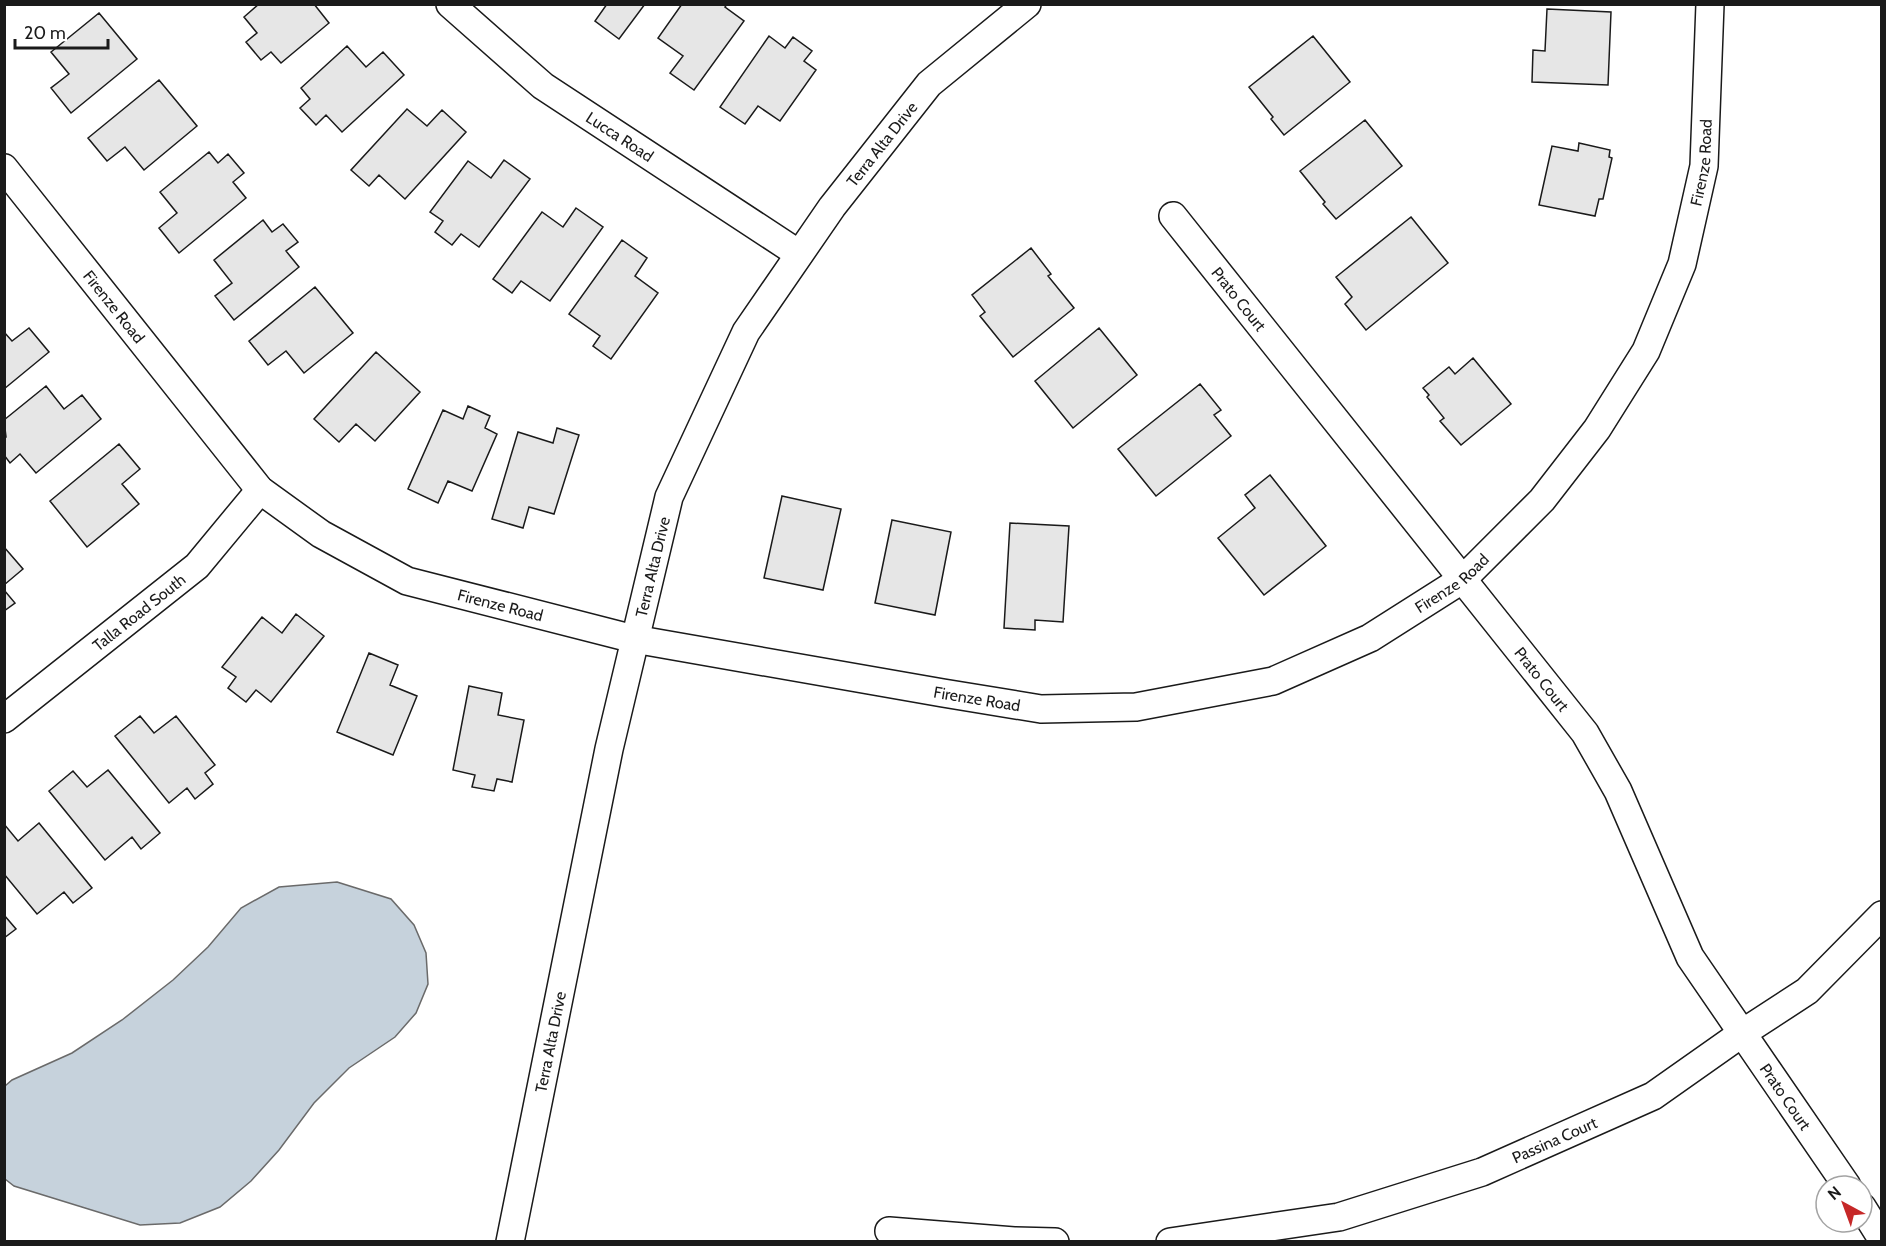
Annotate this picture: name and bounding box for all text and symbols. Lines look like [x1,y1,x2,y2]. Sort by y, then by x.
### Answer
scale bar [15,12,108,50]
text: 20 m [24,22,66,44]
street label: Terra Alta Drive [842,98,921,190]
street label: Lucca Road [583,107,657,165]
street label: Firenze Road [1686,119,1715,208]
street label: Prato Court [1208,263,1271,335]
street label: Firenze Road [79,266,149,347]
street label: Terra Alta Drive [631,515,674,619]
street label: Firenze Road [1411,549,1493,617]
street label: Talla Road South [89,570,189,655]
street label: Firenze Road [456,585,545,625]
street label: Prato Court [1511,643,1574,715]
street label: Firenze Road [932,682,1022,715]
street label: Terra Alta Drive [531,990,570,1094]
street label: Prato Court [1756,1060,1816,1134]
street label: Passina Court [1509,1112,1600,1167]
north arrow [1814,1174,1874,1234]
text: N [1824,1182,1845,1204]

